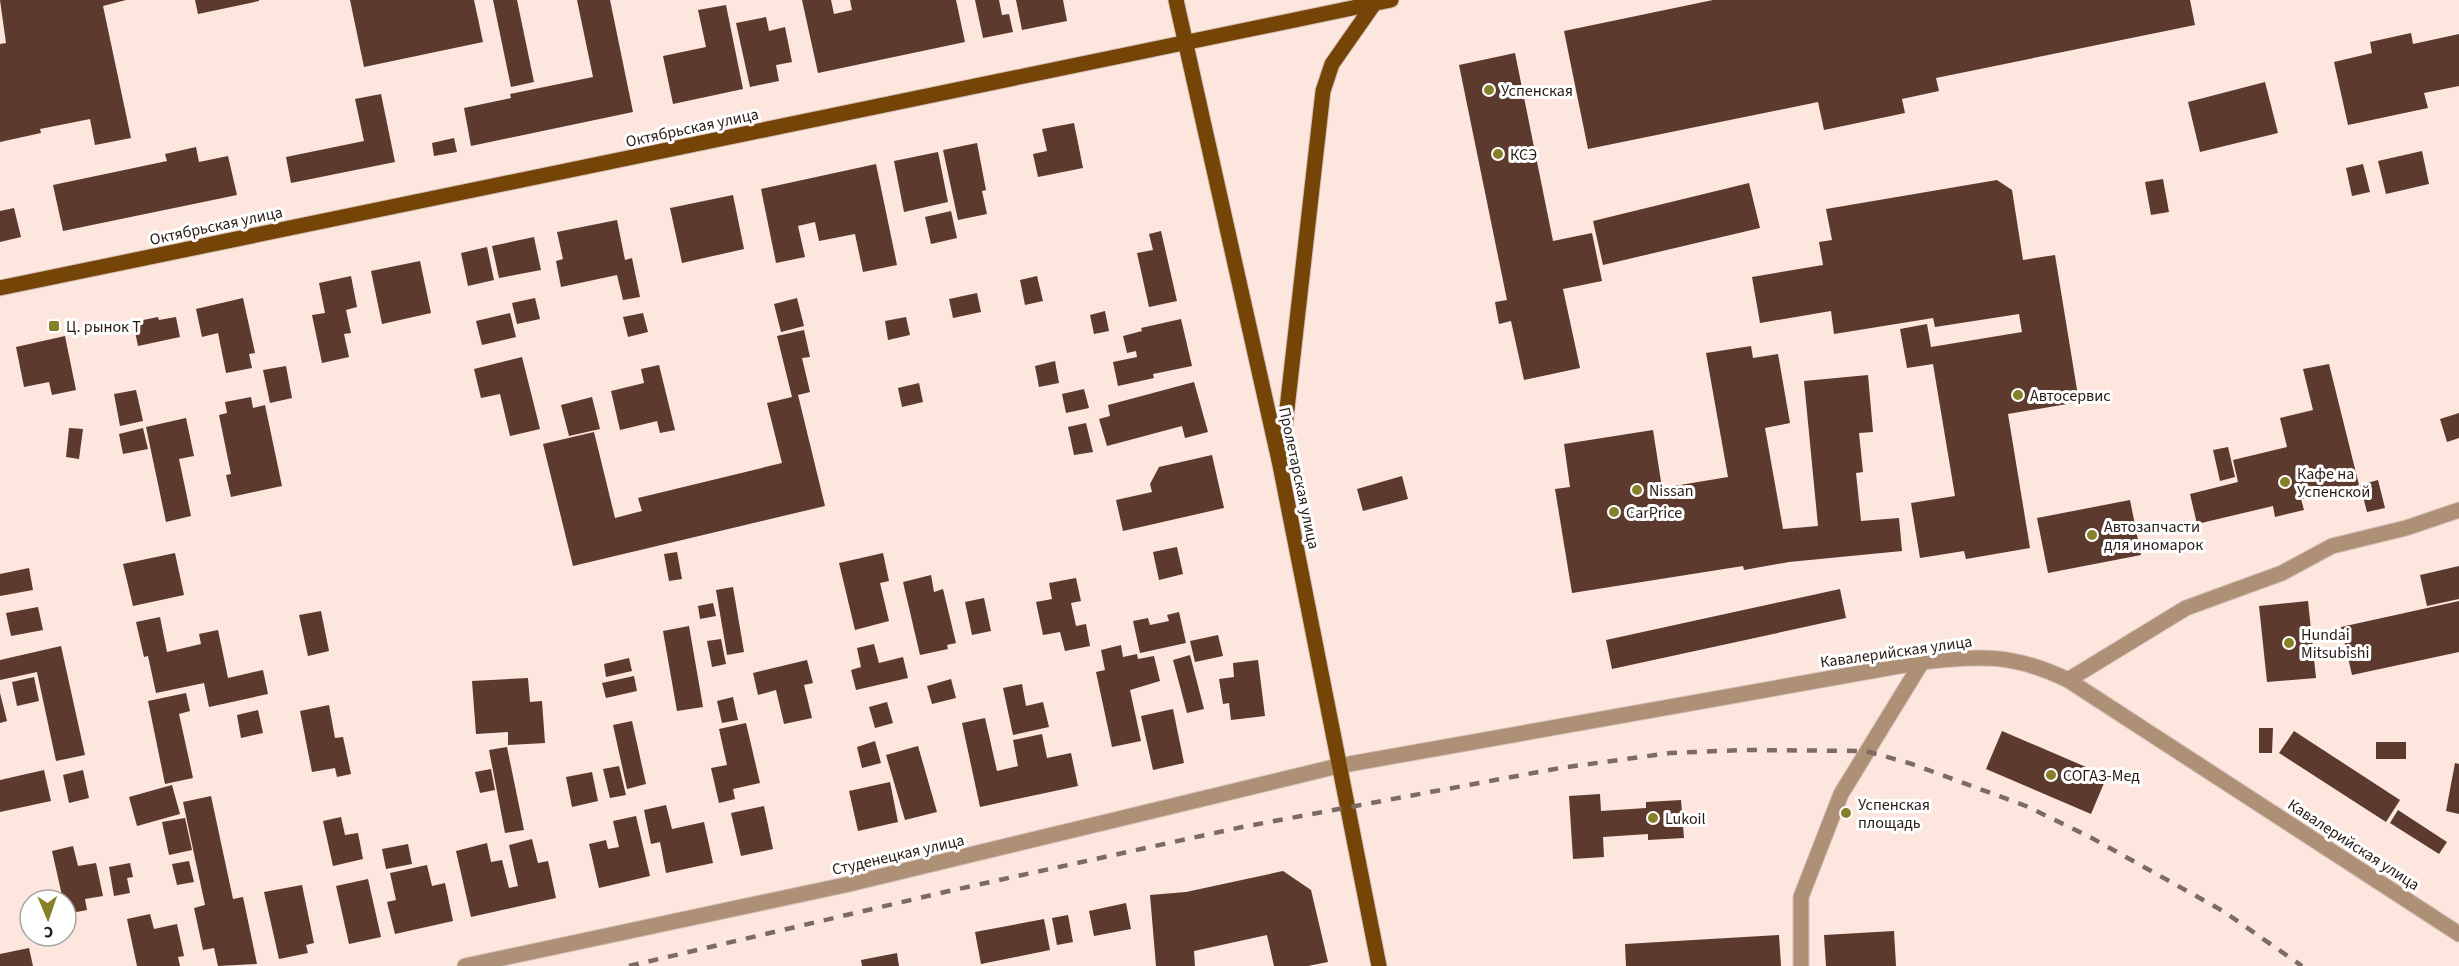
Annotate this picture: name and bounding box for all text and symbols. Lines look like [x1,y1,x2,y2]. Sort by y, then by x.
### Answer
place label: Успенская [1501,80,1573,102]
marker: Успенская [1482,83,1496,97]
street label: Октябрьская улица [624,103,761,153]
place label: КСЭ [1510,144,1537,166]
marker: КСЭ [1491,147,1505,161]
street label: Октябрьская улица [148,201,285,251]
place label: Ц. рынок Т [66,316,141,338]
marker: Ц. рынок Т [47,319,61,333]
place label: Автосервис [2030,385,2111,407]
marker: Автосервис [2011,388,2025,402]
street label: Пролетарская улица [1273,405,1325,551]
place label: Кафе на Успенской [2297,463,2370,503]
marker: Кафе на Успенской [2278,475,2292,489]
place label: Nissan [1649,480,1694,502]
marker: Nissan [1630,483,1644,497]
place label: CarPrice [1626,502,1682,524]
marker: CarPrice [1607,505,1621,519]
place label: Автозапчасти для иномарок [2104,516,2203,556]
marker: Автозапчасти для иномарок [2085,528,2099,542]
place label: Hundai Mitsubishi [2301,624,2369,664]
street label: Кавалерийская улица [1819,630,1974,674]
marker: Hundai Mitsubishi [2282,636,2296,650]
place label: СОГАЗ-Мед [2063,765,2140,787]
marker: СОГАЗ-Мед [2044,768,2058,782]
place label: Успенская площадь [1858,794,1930,834]
street label: Кавалерийская улица [2283,794,2424,896]
marker: Успенская площадь [1839,806,1853,820]
place label: Lukoil [1665,808,1706,830]
marker: Lukoil [1646,811,1660,825]
street label: Студенецкая улица [830,829,966,881]
north arrow [18,888,78,948]
text: С [43,921,54,943]

